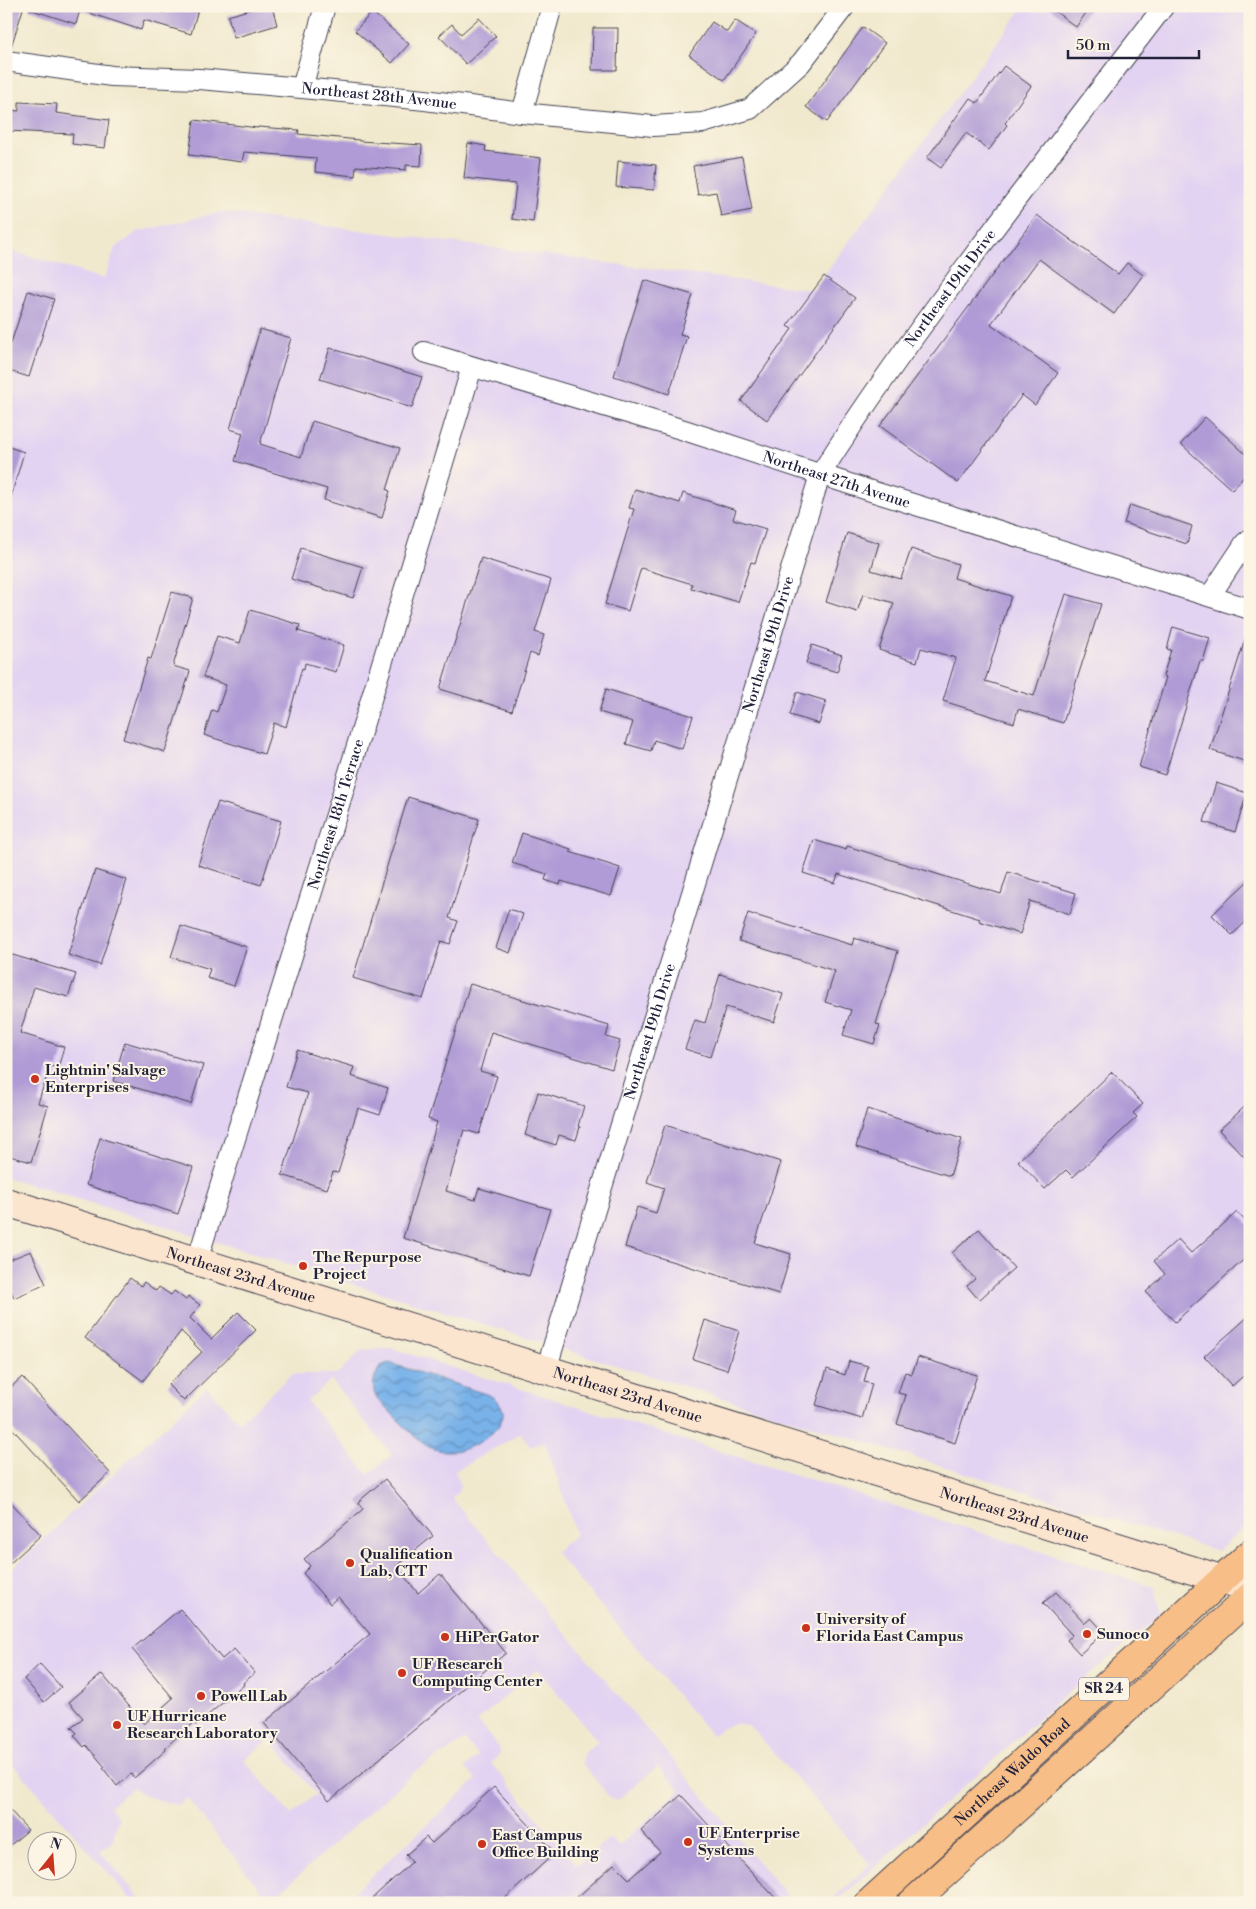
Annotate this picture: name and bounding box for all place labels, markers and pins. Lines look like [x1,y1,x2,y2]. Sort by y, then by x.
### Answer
place label: Lightnin' Salvage Enterprises [45,1061,166,1097]
marker: Lightnin' Salvage Enterprises [29,1073,41,1085]
place label: The Repurpose Project [313,1248,422,1284]
marker: The Repurpose Project [297,1260,309,1272]
place label: Qualification Lab, CTT [360,1545,453,1581]
marker: Qualification Lab, CTT [344,1557,356,1569]
place label: University of Florida East Campus [816,1610,963,1646]
marker: University of Florida East Campus [800,1622,812,1634]
place label: Sunoco [1097,1625,1150,1644]
place label: HiPerGator [455,1628,540,1647]
marker: Sunoco [1081,1628,1093,1640]
marker: HiPerGator [439,1631,451,1643]
place label: UF Research Computing Center [412,1655,543,1691]
marker: UF Research Computing Center [396,1667,408,1679]
place label: Powell Lab [211,1687,287,1706]
marker: Powell Lab [195,1690,207,1702]
place label: UF Hurricane Research Laboratory [127,1707,278,1743]
marker: UF Hurricane Research Laboratory [111,1719,123,1731]
place label: UF Enterprise Systems [698,1824,800,1860]
place label: East Campus Office Building [492,1826,599,1862]
marker: UF Enterprise Systems [682,1836,694,1848]
marker: East Campus Office Building [476,1838,488,1850]

